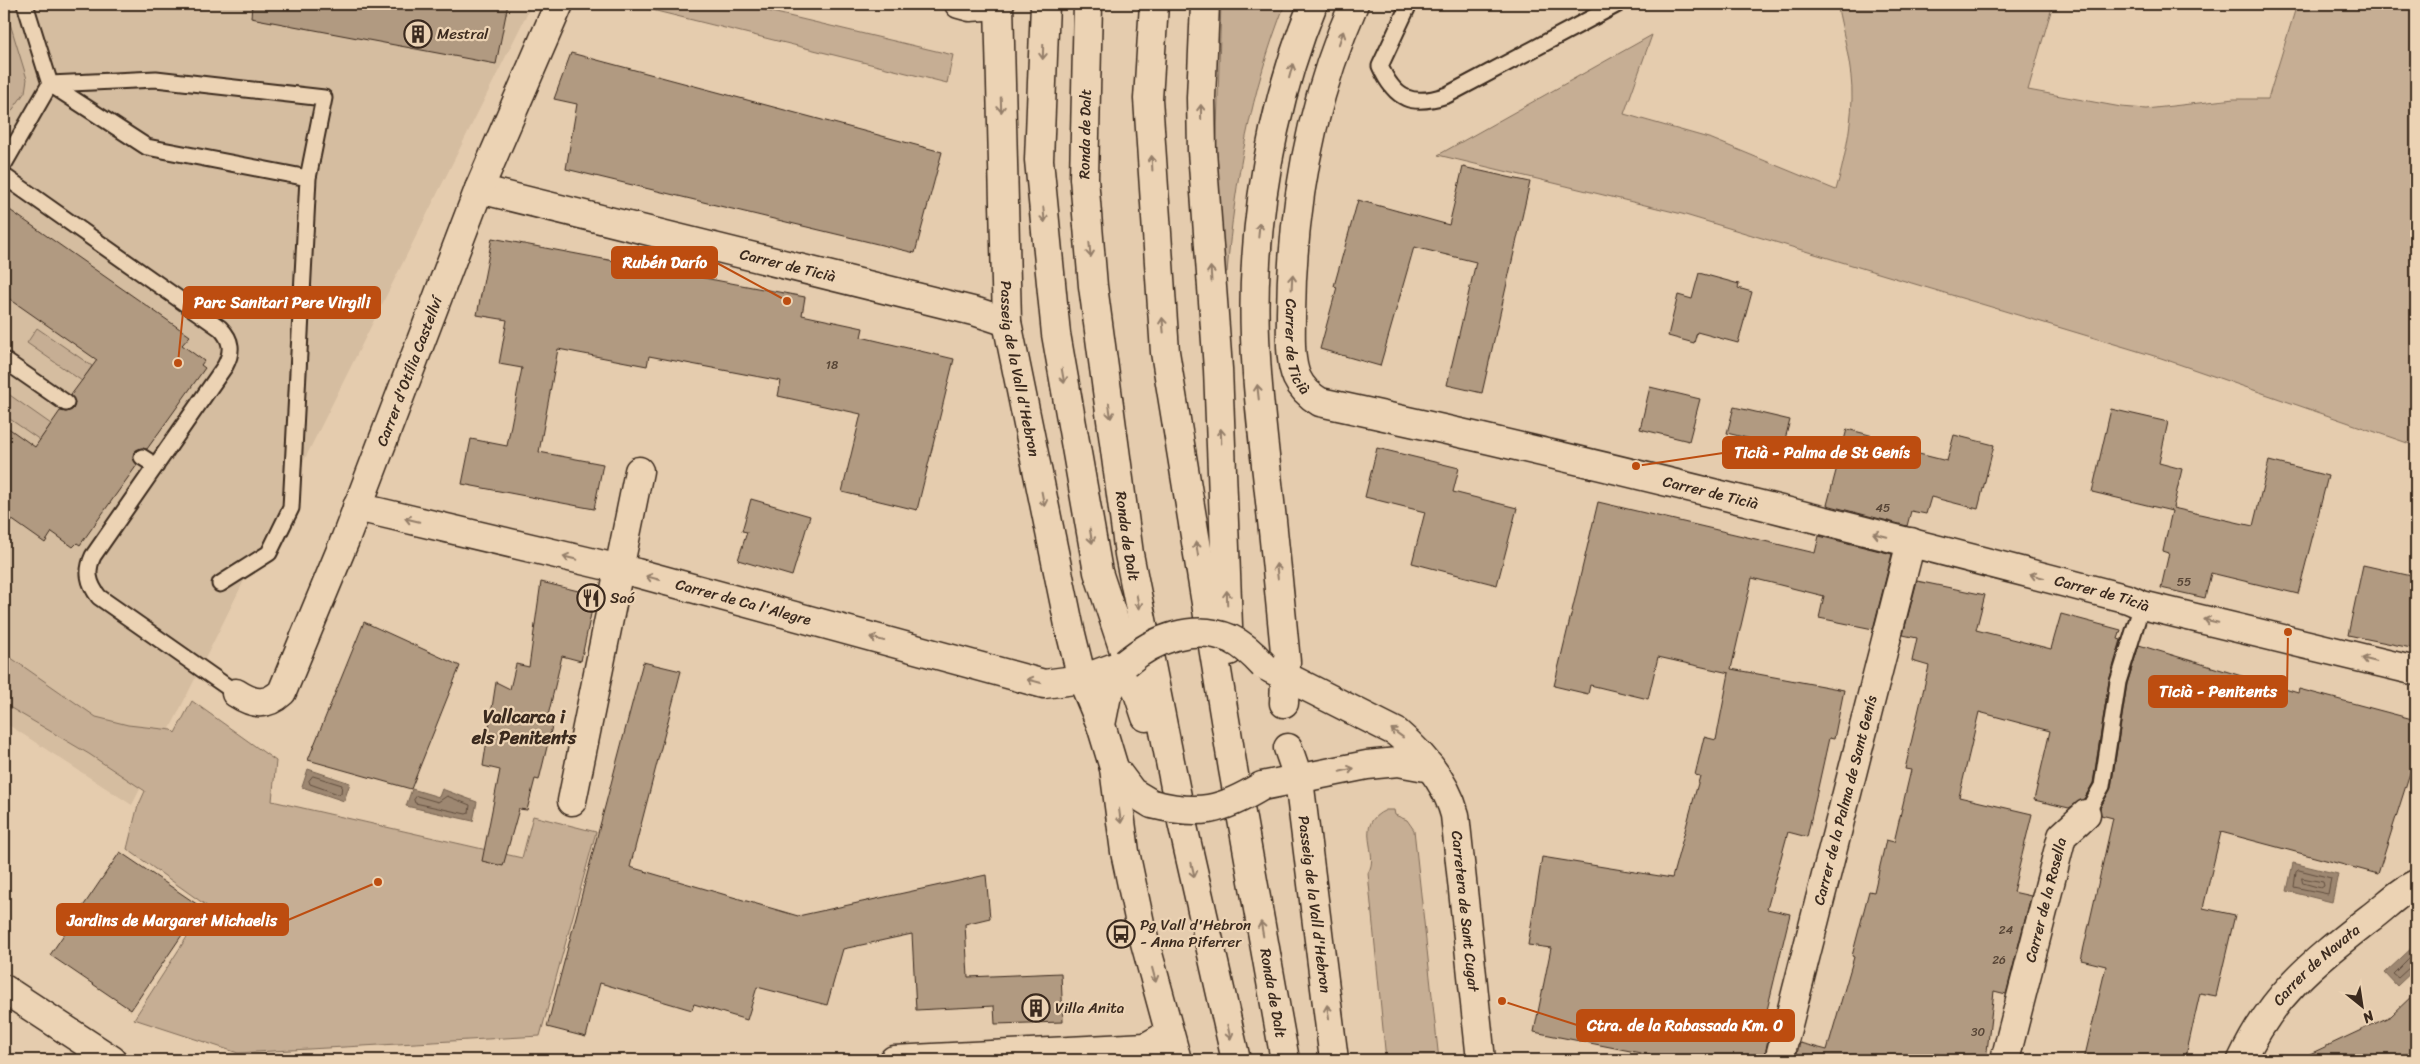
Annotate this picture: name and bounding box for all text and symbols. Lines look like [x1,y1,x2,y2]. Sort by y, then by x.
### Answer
building icon: Mestral [403,19,433,49]
place label: Mestral [437,21,489,47]
one-way arrow [1337,31,1346,46]
one-way arrow [1038,44,1048,60]
one-way arrow [1286,63,1296,79]
street label: Ronda de Dalt [1071,88,1099,179]
one-way arrow [996,96,1006,113]
one-way arrow [1196,104,1206,120]
one-way arrow [1147,155,1156,171]
one-way arrow [1039,206,1049,222]
one-way arrow [1254,222,1263,238]
street label: Carrer de Ticià [737,241,839,290]
one-way arrow [1085,242,1094,258]
callout: Rubén Darío [612,247,717,278]
text: Rubén Darío [622,248,707,277]
one-way arrow [1206,266,1216,282]
one-way arrow [1288,274,1297,290]
street label: Passeig de la Vall d'Hebron [993,280,1047,459]
callout: Parc Sanitari Pere Virgili [184,287,380,318]
text: Parc Sanitari Pere Virgili [194,288,372,317]
street label: Carrer d'Otília Castellví [369,291,450,450]
street label: Carrer de Ticià [1278,298,1317,401]
one-way arrow [1159,318,1168,334]
house number: 18 [826,354,838,376]
one-way arrow [1059,368,1068,384]
one-way arrow [1253,384,1263,400]
one-way arrow [1105,403,1115,419]
one-way arrow [1216,428,1225,444]
callout: Ticià - Palma de St Genís [1723,437,1920,468]
text: Ticià - Palma de St Genís [1734,438,1910,467]
street label: Carrer de Ticià [1660,468,1762,517]
street label: Ronda de Dalt [1108,490,1147,584]
one-way arrow [1039,491,1048,507]
house number: 45 [1876,497,1890,519]
one-way arrow [405,515,421,524]
one-way arrow [1087,528,1097,544]
one-way arrow [1872,529,1888,539]
one-way arrow [1192,541,1202,557]
one-way arrow [563,553,579,562]
one-way arrow [1272,563,1282,579]
street label: Carrer de Ticià [2052,567,2152,619]
one-way arrow [2030,570,2046,580]
street label: Carrer de Ca l'Alegre [673,571,814,633]
house number: 55 [2177,571,2191,593]
one-way arrow [645,572,661,582]
restaurant icon: Saó [576,583,606,613]
place label: Saó [610,585,635,611]
one-way arrow [1222,591,1231,607]
one-way arrow [1134,593,1144,609]
one-way arrow [2204,616,2220,625]
one-way arrow [870,633,886,643]
one-way arrow [2361,654,2377,664]
one-way arrow [1027,676,1043,685]
callout: Ticià - Penitents [2149,676,2287,707]
text: Ticià - Penitents [2159,677,2278,706]
street label: Carrer de la Palma de Sant Genís [1806,692,1885,908]
district label: Vallcarca i els Penitents [471,701,577,754]
one-way arrow [1391,728,1404,739]
one-way arrow [1338,764,1354,774]
one-way arrow [1116,808,1126,824]
street label: Passeig de la Vall d'Hebron [1291,814,1339,994]
street label: Carretera de Sant Cugat [1444,829,1487,994]
street label: Carrer de la Rosella [2017,834,2074,965]
one-way arrow [1189,862,1198,878]
callout: Jardins de Margaret Michaelis [57,904,288,935]
text: Jardins de Margaret Michaelis [66,906,278,935]
place label: Pg Vall d'Hebron - Anna Piferrer [1140,912,1251,955]
street label: Carrer de Navata [2266,917,2366,1012]
bus stop icon: Pg Vall d'Hebron - Anna Piferrer [1106,919,1136,949]
house number: 24 [1999,919,2014,941]
one-way arrow [1256,921,1266,937]
street label: Ronda de Dalt [1252,946,1294,1040]
house number: 26 [1992,949,2006,971]
one-way arrow [1149,967,1159,983]
north arrow [2338,982,2388,1032]
building icon: Villa Anita [1021,993,1051,1023]
place label: Villa Anita [1055,995,1125,1021]
text: N [2358,1003,2380,1030]
one-way arrow [1323,1004,1333,1020]
callout: Ctra. de la Rabassada Km. 0 [1577,1010,1794,1041]
text: Ctra. de la Rabassada Km. 0 [1586,1011,1783,1040]
house number: 30 [1971,1021,1985,1043]
one-way arrow [1225,1024,1235,1040]

